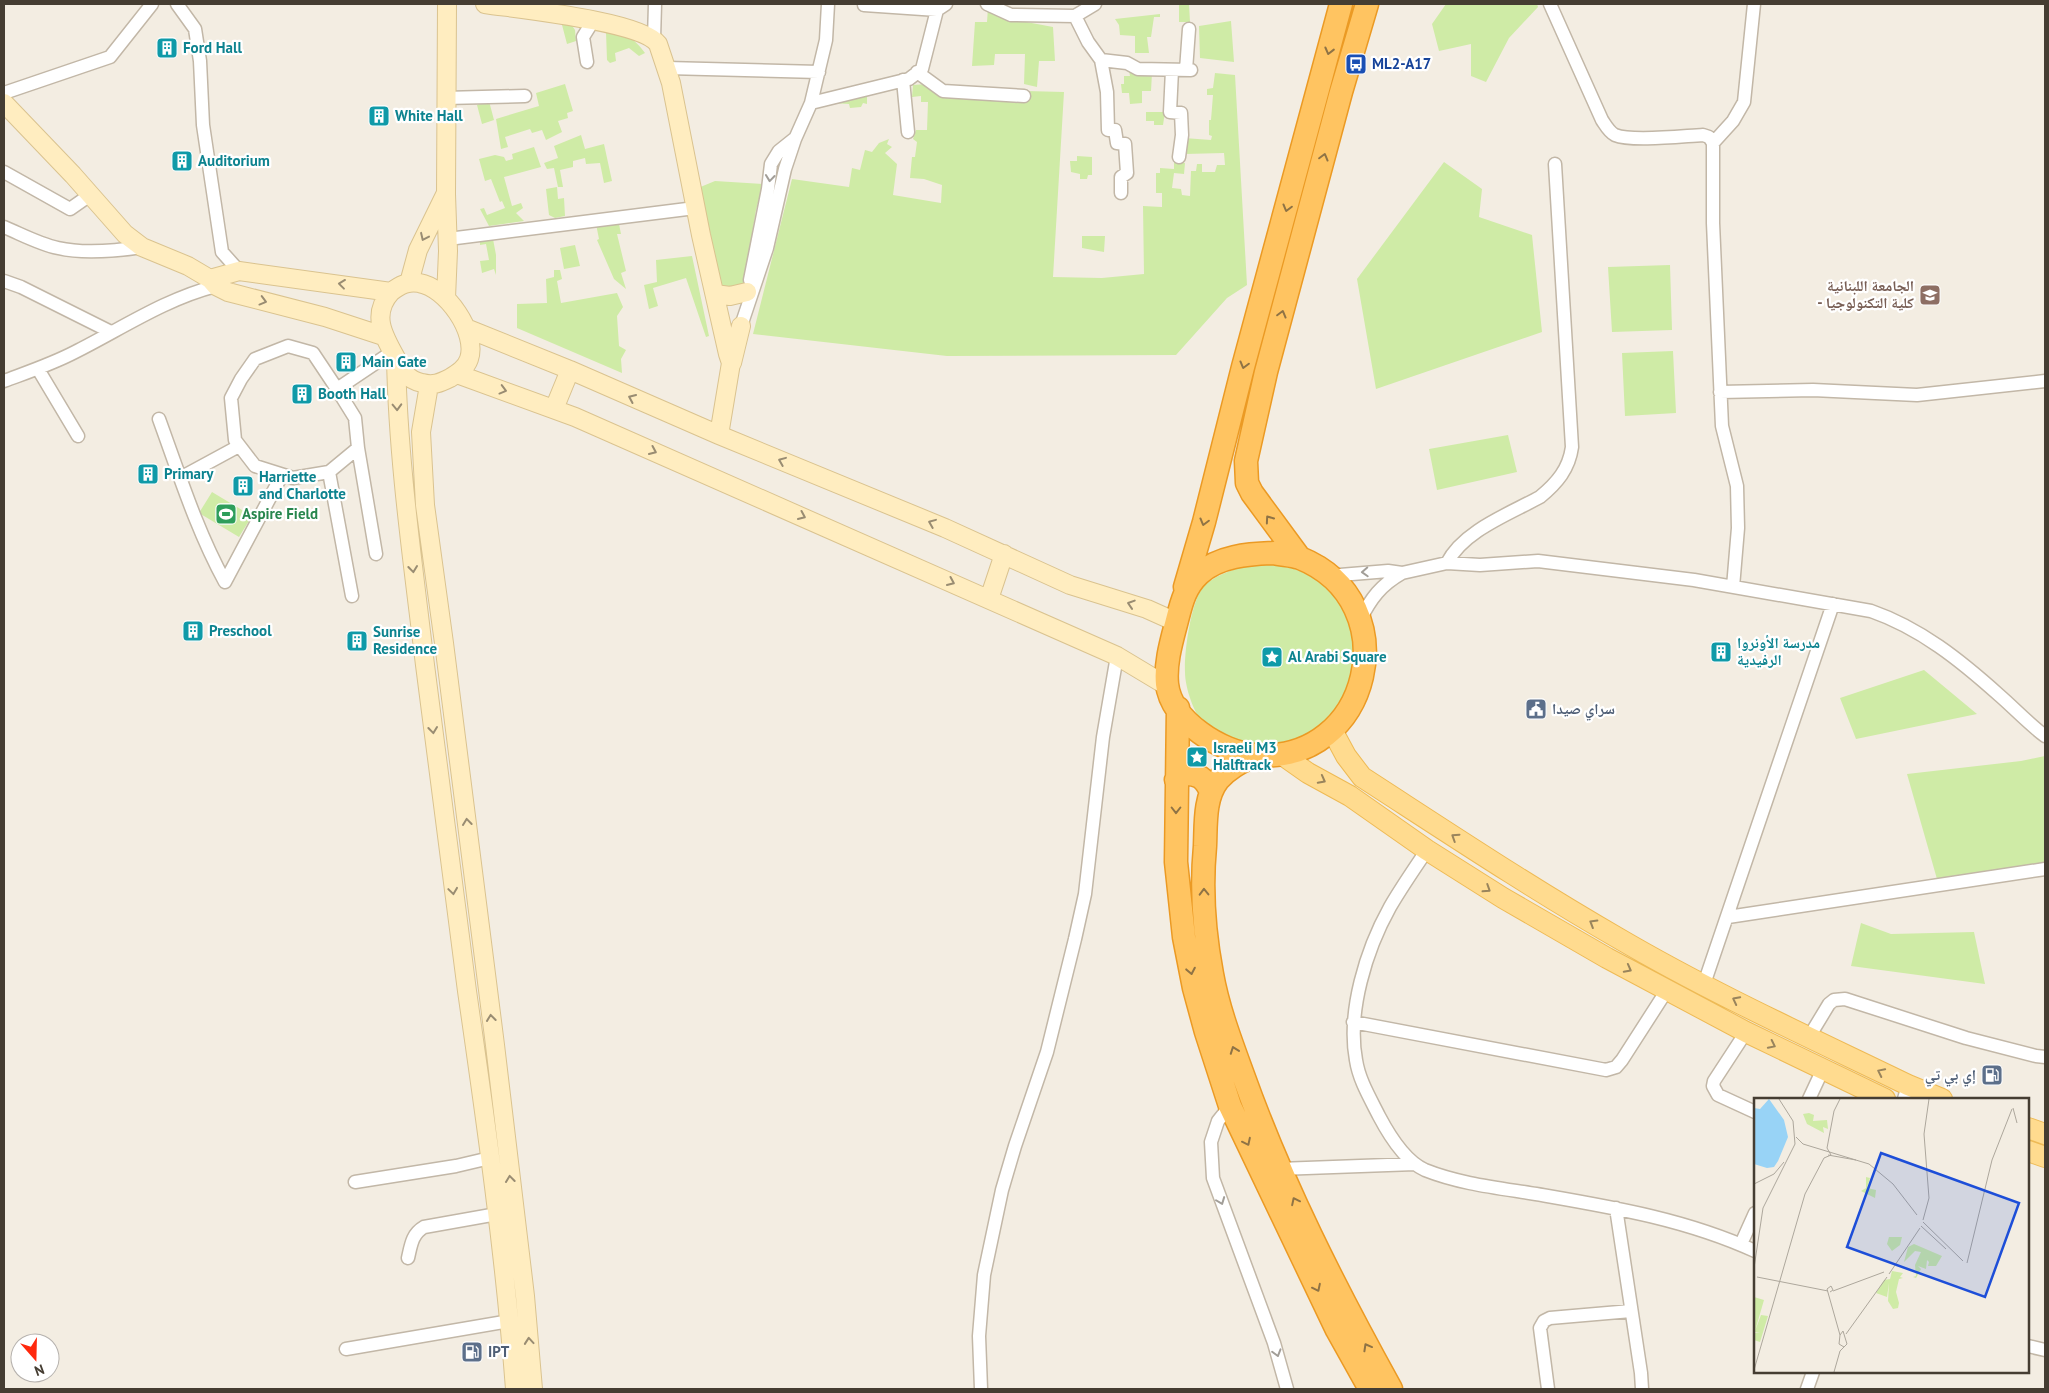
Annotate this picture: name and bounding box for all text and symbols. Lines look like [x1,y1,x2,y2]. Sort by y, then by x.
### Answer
building icon: Ford Hall [155,36,179,60]
place label: Ford Hall [183,38,242,57]
one-way arrow [1324,47,1335,55]
bus stop icon: ML2-A17 [1344,52,1368,76]
place label: ML2-A17 [1372,54,1431,73]
building icon: White Hall [367,104,391,128]
place label: White Hall [395,106,463,125]
building icon: Auditorium [170,149,194,173]
place label: Auditorium [198,151,270,170]
one-way arrow [1318,154,1328,162]
one-way arrow [764,174,775,182]
one-way arrow [1282,204,1293,212]
one-way arrow [420,232,430,241]
place label: الجامعة اللبنانية - كلية التكنولوجيا [1817,276,1914,312]
one-way arrow [338,279,346,290]
school or university icon: الجامعة اللبنانية - كلية التكنولوجيا [1918,283,1942,307]
one-way arrow [258,295,267,306]
one-way arrow [1276,311,1286,319]
building icon: Main Gate [334,350,358,374]
place label: Main Gate [362,352,427,371]
one-way arrow [1239,360,1250,369]
building icon: Booth Hall [290,382,314,406]
place label: Booth Hall [318,384,387,403]
one-way arrow [498,384,507,395]
one-way arrow [628,393,637,404]
one-way arrow [392,404,402,411]
one-way arrow [648,444,657,455]
one-way arrow [778,457,787,468]
building icon: Primary [136,462,160,486]
place label: Primary [164,464,214,483]
place label: Harriette and Charlotte [259,467,346,503]
building icon: Harriette and Charlotte [231,474,255,498]
sports icon: Aspire Field [214,502,238,526]
place label: Aspire Field [242,504,318,523]
one-way arrow [797,509,806,520]
one-way arrow [1266,515,1275,525]
one-way arrow [1199,518,1210,527]
one-way arrow [928,519,937,529]
one-way arrow [407,565,418,573]
one-way arrow [1361,567,1369,578]
one-way arrow [946,575,955,586]
one-way arrow [1127,600,1136,610]
building icon: Preschool [181,619,205,643]
place label: Preschool [209,621,272,640]
place label: Sunrise Residence [373,622,437,658]
building icon: Sunrise Residence [345,629,369,653]
place label: مدرسة الأونروا الرفيدية [1737,633,1820,669]
building icon: مدرسة الأونروا الرفيدية [1709,640,1733,664]
place icon: Al Arabi Square [1260,645,1284,669]
place label: Al Arabi Square [1288,647,1387,666]
public building icon: سراي صيدا [1524,697,1548,721]
place label: سراي صيدا [1552,699,1615,721]
one-way arrow [427,726,438,734]
place label: Israeli M3 Halftrack [1213,738,1277,774]
place icon: Israeli M3 Halftrack [1185,745,1209,769]
one-way arrow [1317,774,1326,784]
one-way arrow [1171,806,1181,814]
one-way arrow [462,818,473,826]
one-way arrow [1451,834,1460,844]
one-way arrow [1482,882,1491,892]
one-way arrow [1199,887,1209,895]
one-way arrow [447,888,458,896]
one-way arrow [1589,920,1598,930]
one-way arrow [1623,963,1632,973]
one-way arrow [1185,967,1195,976]
one-way arrow [1732,996,1741,1006]
one-way arrow [486,1014,497,1022]
one-way arrow [1767,1038,1776,1049]
one-way arrow [1230,1047,1240,1055]
fuel station icon: إي بي تي [1980,1063,2004,1087]
place label: إي بي تي [1925,1065,1976,1087]
one-way arrow [1877,1068,1886,1078]
inset map [1754,1098,2029,1373]
one-way arrow [1241,1137,1251,1146]
one-way arrow [505,1175,516,1183]
one-way arrow [1215,1196,1225,1204]
one-way arrow [1291,1197,1301,1206]
one-way arrow [1311,1283,1321,1292]
north arrow [10,1333,60,1383]
one-way arrow [524,1336,535,1344]
fuel station icon: IPT [460,1340,484,1364]
place label: IPT [488,1342,510,1361]
one-way arrow [1363,1343,1373,1352]
one-way arrow [1271,1349,1281,1357]
text: N [32,1360,47,1380]

